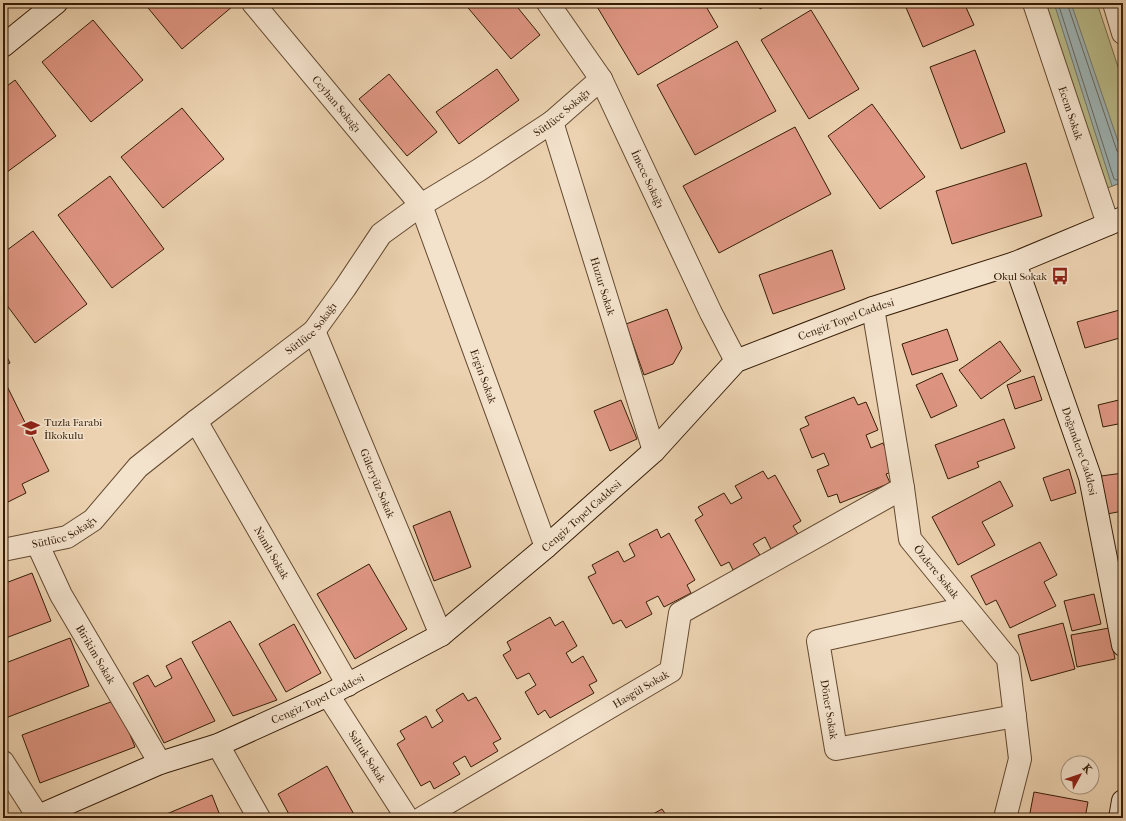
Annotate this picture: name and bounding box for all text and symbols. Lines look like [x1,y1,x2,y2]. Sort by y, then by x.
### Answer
street label: Ceyhan Sokağı [309,73,364,136]
street label: Ecem Sokak [1055,84,1086,142]
street label: Sütlüce Sokağı [531,86,593,139]
street label: İmece Sokağı [628,148,667,211]
street label: Huzur Sokak [587,256,618,318]
bus stop icon: Okul Sokak [1050,266,1070,286]
place label: Okul Sokak [993,270,1047,283]
street label: Cengiz Topel Caddesi [796,295,897,343]
street label: Sütlüce Sokağı [283,299,340,358]
street label: Ergin Sokak [467,347,499,406]
street label: Doğandere Caddesi [1059,405,1100,497]
place label: Tuzla Farabi İlkokulu [44,416,103,442]
school or university icon: Tuzla Farabi İlkokulu [21,418,41,438]
street label: Güleryüz Sokak [357,447,398,520]
street label: Cengiz Topel Caddesi [539,477,624,555]
street label: Sütlüce Sokağı [31,514,100,551]
street label: Namlı Sokak [251,524,292,582]
street label: Özdere Sokak [911,543,962,601]
street label: Birikim Sokak [73,623,118,687]
street label: Hasgül Sokak [610,667,672,711]
street label: Cengiz Topel Caddesi [269,671,367,727]
street label: Döner Sokak [818,679,840,741]
street label: Saltuk Sokak [345,728,389,786]
north arrow [1060,755,1100,795]
text: K [1080,762,1095,777]

